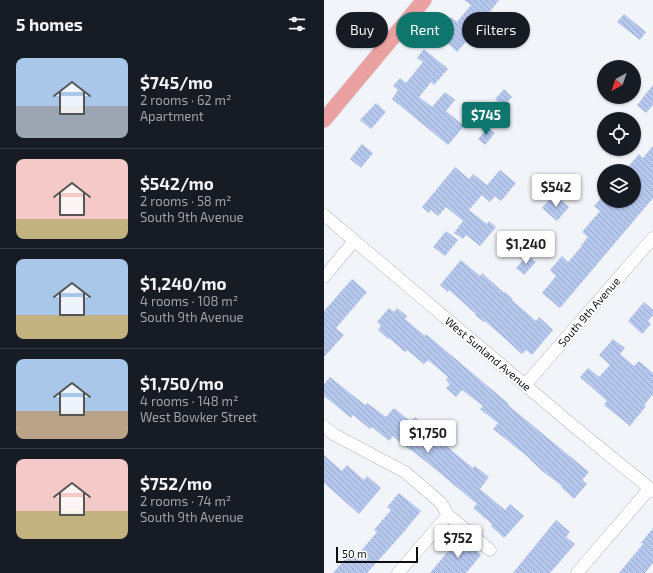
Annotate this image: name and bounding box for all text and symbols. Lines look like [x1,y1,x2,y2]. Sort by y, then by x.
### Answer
chip: Buy [336,12,388,48]
chip: Rent [396,12,454,48]
chip: Filters [462,12,530,48]
icon: filters [286,13,308,35]
text: 5 homes [16,14,83,34]
north arrow [597,60,641,104]
map controls [597,60,641,208]
text: $745/mo [140,72,213,92]
icon: home [48,74,96,122]
text: 2 rooms · 62 m² [140,92,231,108]
pin: $745 [462,102,510,136]
text: $745 [471,107,501,123]
text: Apartment [140,108,204,124]
button: locate [597,112,641,156]
button: layers [597,164,641,208]
text: $542/mo [140,173,214,193]
pin: $542 [532,174,580,208]
icon: home [48,175,96,223]
text: $542 [541,179,571,195]
text: 2 rooms · 58 m² [140,193,231,209]
text: South 9th Avenue [140,209,244,225]
pin: $1,240 [493,231,559,265]
text: $1,240 [506,236,546,252]
text: $1,240/mo [140,273,227,293]
street label: South 9th Avenue [555,274,622,349]
icon: home [48,275,96,323]
text: 4 rooms · 108 m² [140,293,238,309]
text: South 9th Avenue [140,309,244,325]
street label: West Sunland Avenue [443,314,534,393]
text: $1,750/mo [140,373,224,393]
icon: home [48,375,96,423]
text: 4 rooms · 148 m² [140,393,238,409]
text: West Bowker Street [140,409,257,425]
pin: $1,750 [395,420,461,454]
text: $1,750 [409,425,447,441]
text: $752/mo [140,473,212,493]
icon: home [48,475,96,523]
text: 2 rooms · 74 m² [140,493,231,509]
text: South 9th Avenue [140,509,244,525]
pin: $752 [434,525,482,559]
text: $752 [443,530,473,546]
scale bar [336,545,418,564]
text: 50 m [342,547,367,560]

